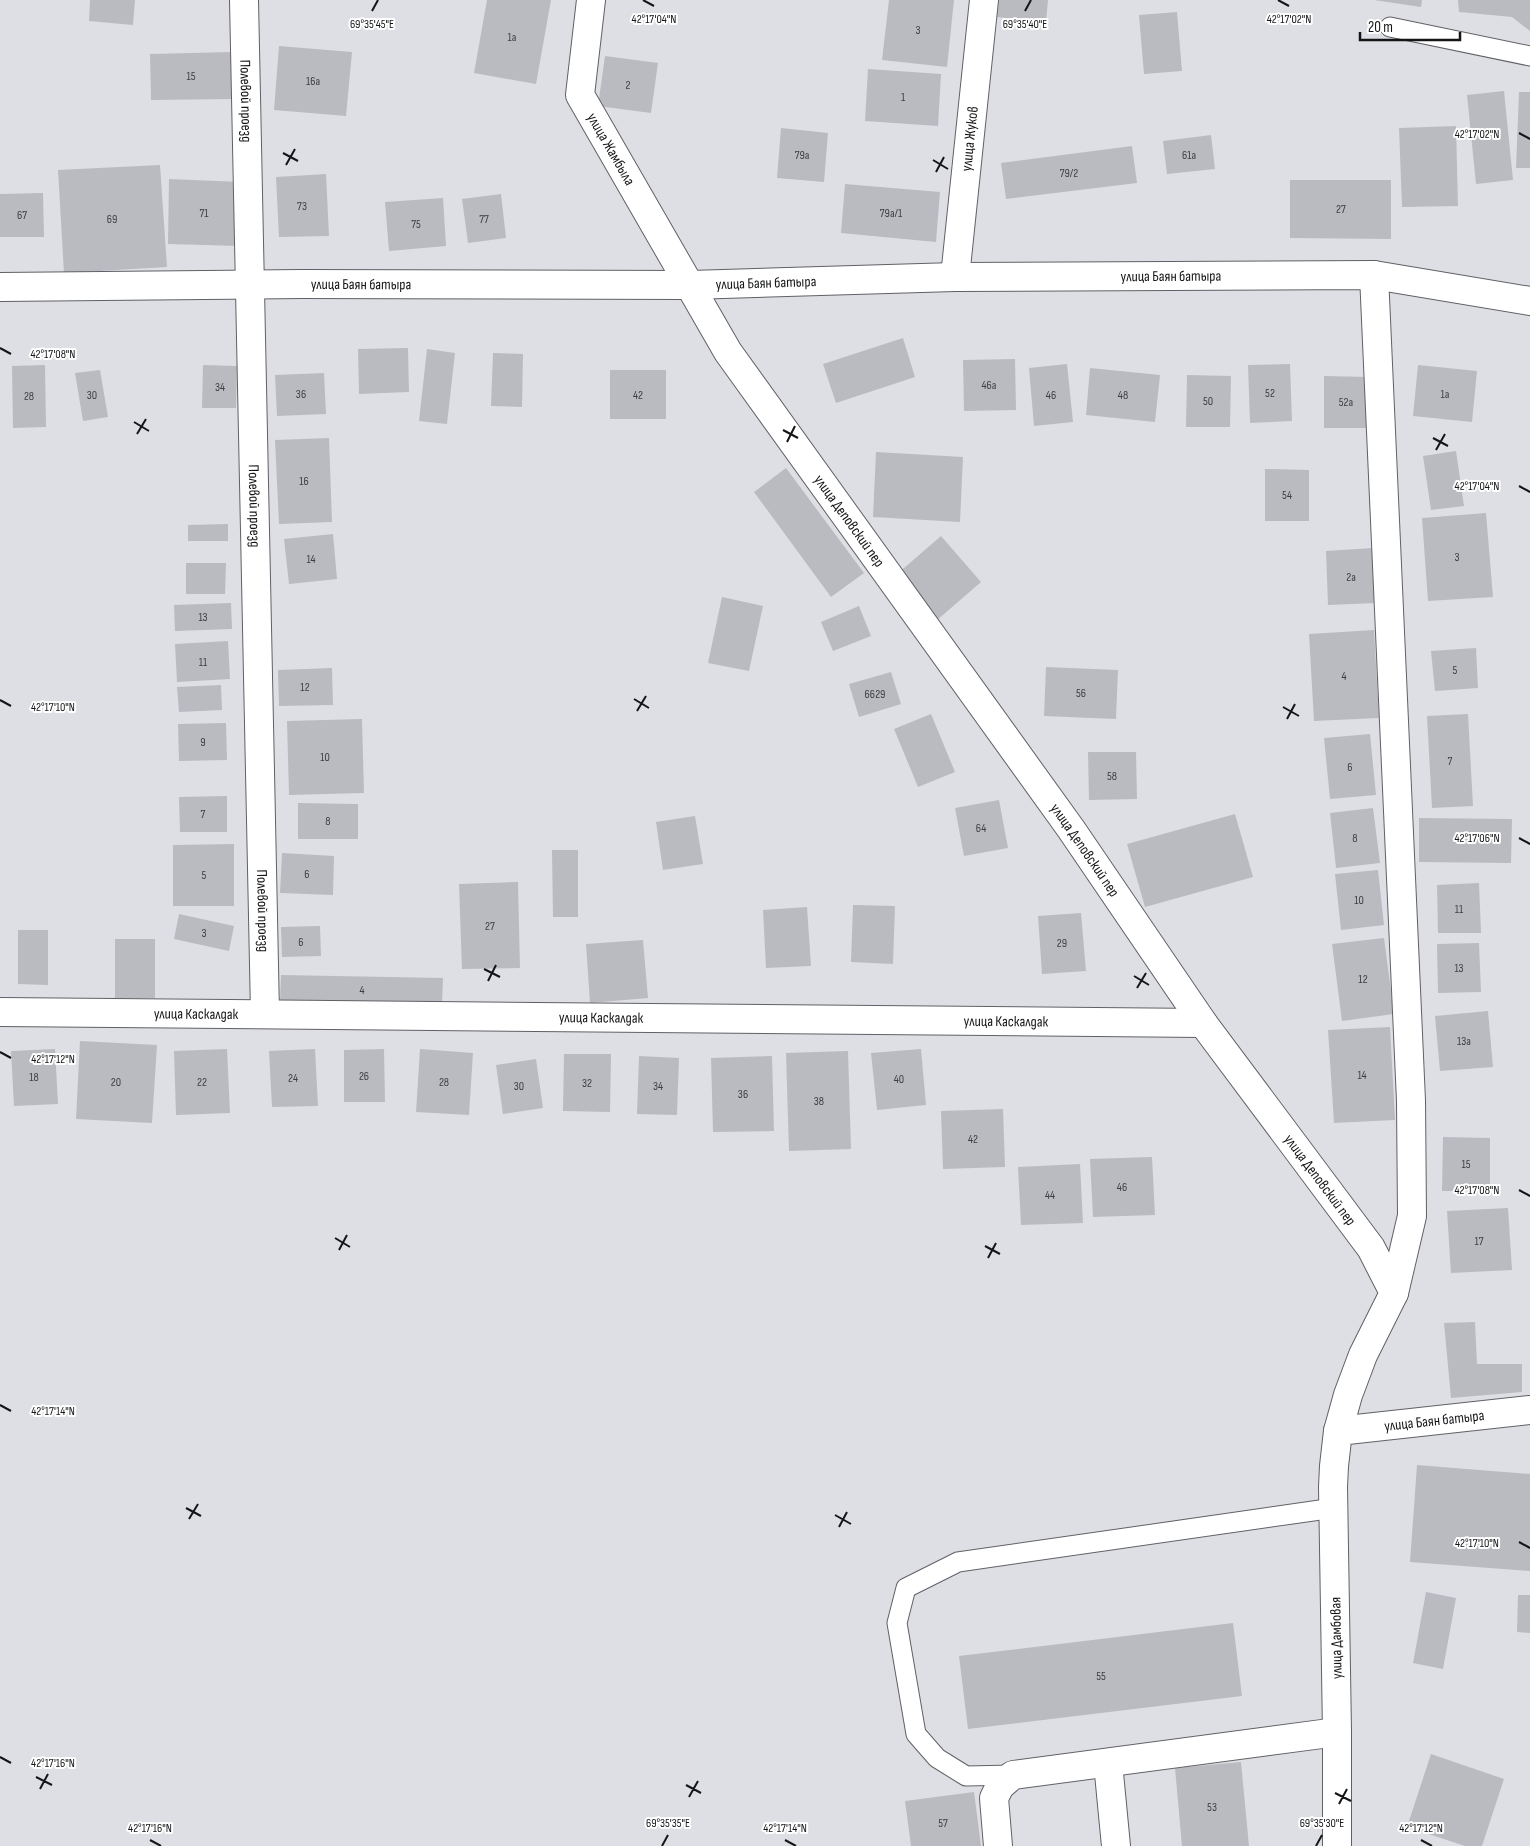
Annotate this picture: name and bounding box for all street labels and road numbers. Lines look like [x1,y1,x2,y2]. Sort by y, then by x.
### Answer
street label: Полевой проезд [235,59,256,143]
street label: улица Жуков [957,105,983,172]
street label: улица Жамбыла [582,110,639,189]
street label: улица Баян батыра [1120,267,1221,286]
street label: улица Баян батыра [715,272,817,294]
street label: улица Баян батыра [311,275,412,294]
street label: Полевой проезд [244,464,264,548]
street label: улица Деповский пер [809,471,888,571]
street label: улица Деповский пер [1046,800,1123,901]
street label: Полевой проезд [252,869,273,952]
street label: улица Каскалдак [154,1004,239,1024]
street label: улица Каскалдак [559,1008,644,1028]
street label: улица Каскалдак [964,1012,1049,1032]
street label: улица Деповский пер [1279,1131,1360,1229]
street label: улица Баян батыра [1383,1406,1485,1436]
street label: улица Дамбовая [1326,1597,1347,1679]

